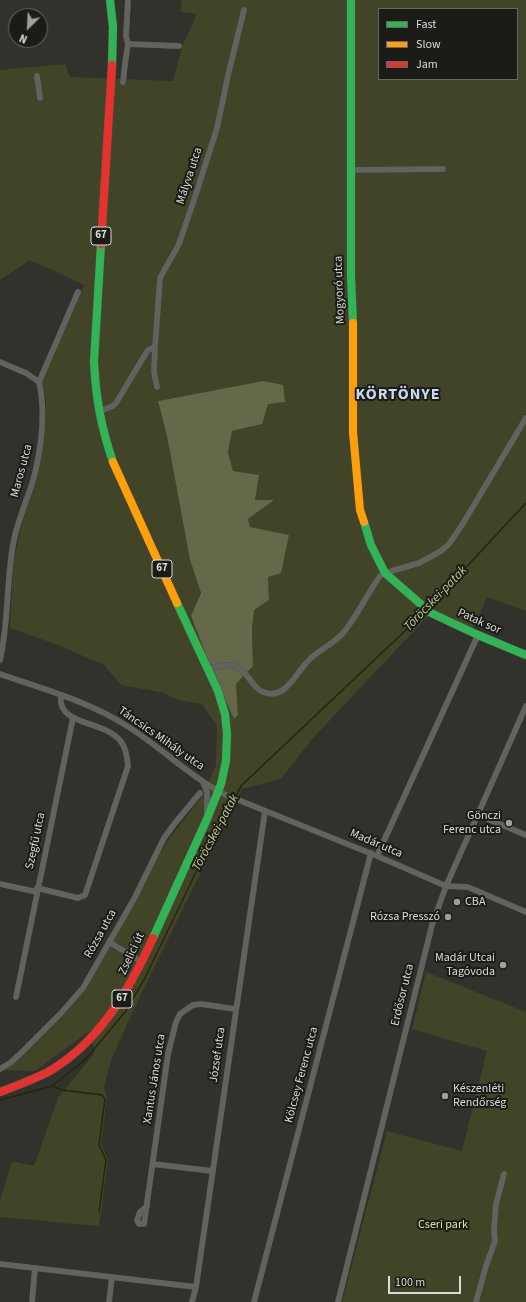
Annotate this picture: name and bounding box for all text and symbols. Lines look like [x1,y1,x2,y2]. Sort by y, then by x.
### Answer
north arrow [8,8,48,48]
legend [378,8,518,80]
text: Fast [416,16,436,33]
text: N [17,30,30,47]
text: Slow [416,36,441,53]
text: Jam [416,56,438,73]
street label: Mályva utca [174,146,206,206]
road number: 67 [91,227,111,245]
street label: Mogyoró utca [332,256,348,324]
district label: KÖRTÖNYE [355,385,441,405]
street label: Maros utca [8,443,36,499]
road number: 67 [152,560,172,578]
water label: Töröcskei-patak [401,563,471,635]
street label: Patak sor [455,606,503,638]
street label: Táncsics Mihály utca [115,704,207,774]
water label: Töröcskei-patak [189,792,243,874]
place label: Gönczi Ferenc utca [443,809,501,837]
street label: Szegfű utca [23,811,49,871]
marker: Gönczi Ferenc utca [504,818,514,828]
street label: Madár utca [347,826,405,862]
place label: CBA [465,895,485,909]
marker: CBA [452,897,462,907]
street label: Rózsa utca [82,907,120,961]
place label: Rózsa Presszó [370,910,440,924]
marker: Rózsa Presszó [443,912,453,922]
street label: Zselici út [116,931,148,977]
place label: Madár Utcai Tagóvoda [435,951,495,979]
marker: Madár Utcai Tagóvoda [498,960,508,970]
street label: Erdősor utca [388,962,418,1028]
road number: 67 [112,990,132,1008]
street label: Kölcsey Ferenc utca [282,1025,322,1125]
street label: József utca [207,1026,229,1084]
street label: Xantus János utca [141,1033,169,1125]
place label: Készenléti Rendőrség [453,1082,506,1110]
marker: Készenléti Rendőrség [440,1091,450,1101]
park label: Cseri park [418,1218,468,1232]
scale bar [390,1268,463,1294]
text: 100 m [395,1274,425,1291]

